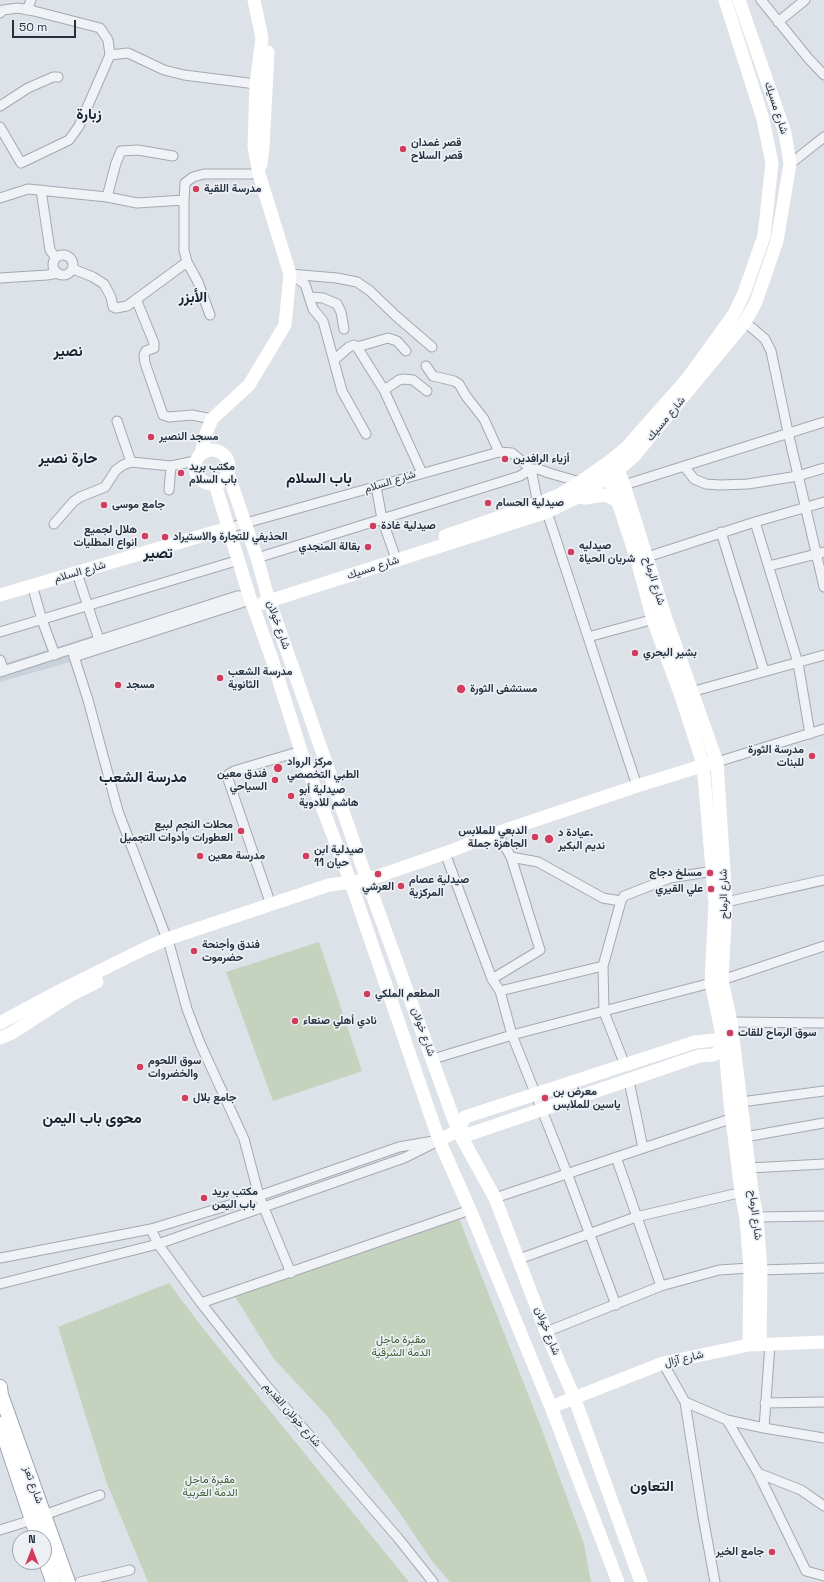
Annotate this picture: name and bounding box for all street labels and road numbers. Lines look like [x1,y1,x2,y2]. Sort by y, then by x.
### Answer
street label: شارع مسيك [761,80,791,136]
street label: شارع مسيك [644,394,688,444]
street label: شارع السلام [363,468,417,496]
street label: شارع مسيك [345,553,401,583]
street label: شارع الرماح [640,555,668,607]
street label: شارع السلام [53,558,107,586]
street label: شارع خولان [263,599,293,651]
street label: شارع الرماح [717,869,731,919]
street label: شارع خولان [408,1006,438,1058]
street label: شارع الرماح [745,1189,765,1241]
street label: شارع خولان [531,1305,563,1357]
street label: شارع آزال [663,1348,705,1370]
street label: شارع خولان القديم [260,1380,324,1450]
street label: شارع تعز [20,1464,46,1506]

